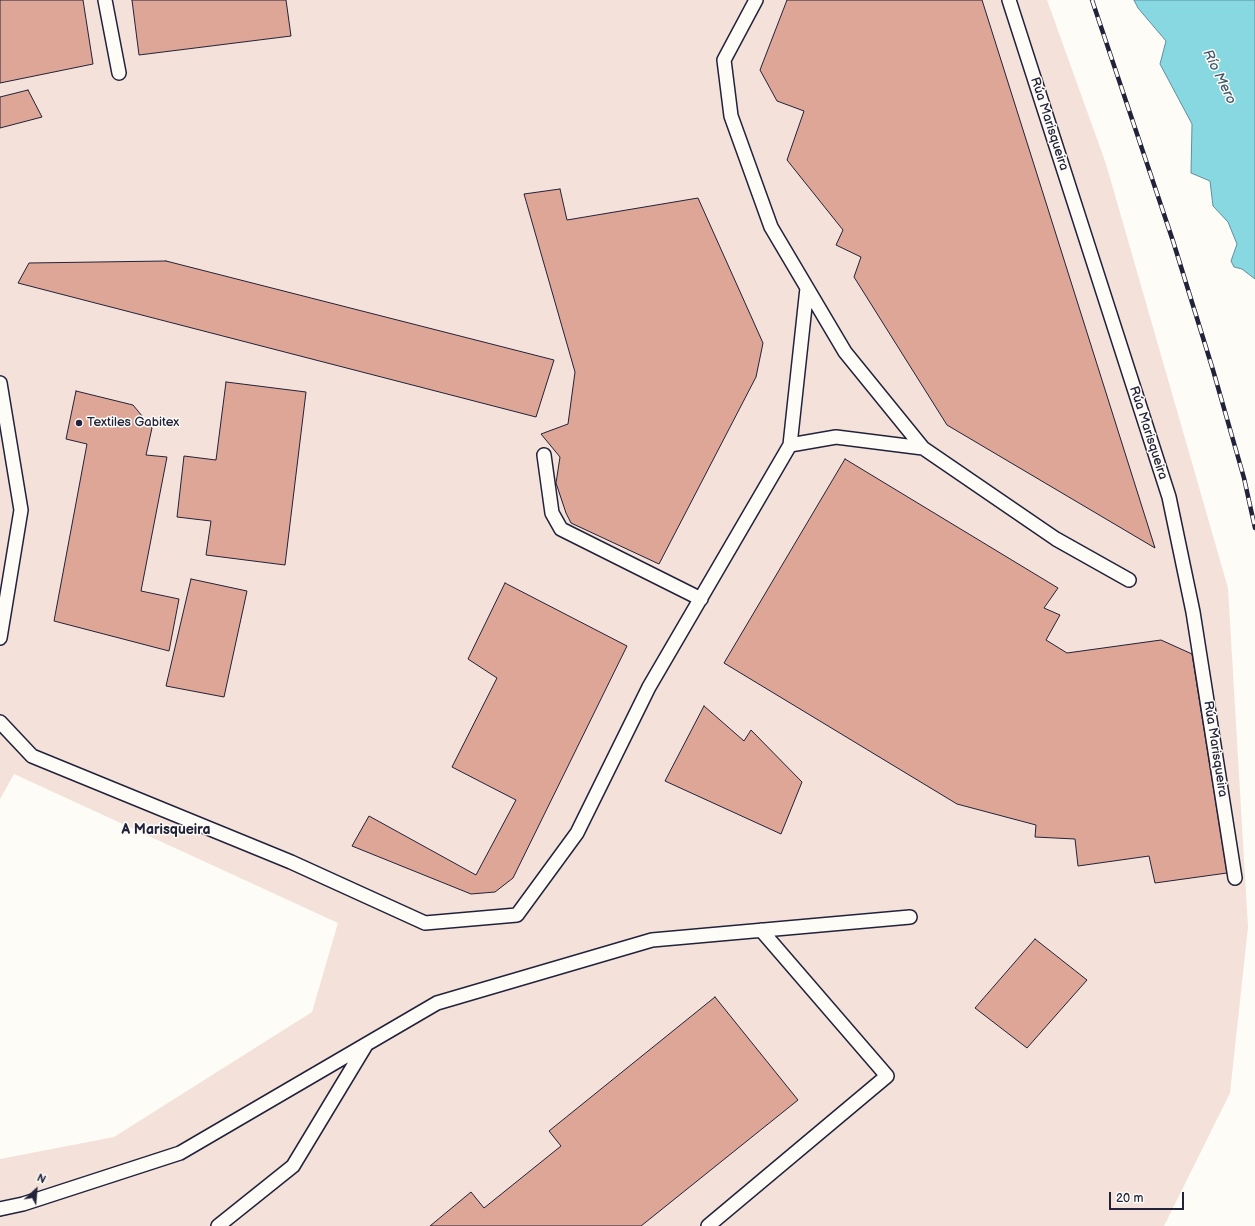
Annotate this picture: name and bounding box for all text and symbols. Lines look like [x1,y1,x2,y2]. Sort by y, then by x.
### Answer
water label: Río Mero [1199,47,1239,107]
street label: Rúa Marisqueira [1027,75,1071,173]
street label: Rúa Marisqueira [1126,384,1170,482]
place label: Textiles Gabitex [87,415,179,431]
marker: Textiles Gabitex [74,418,84,428]
street label: Rúa Marisqueira [1200,700,1230,798]
district label: A Marisqueira [121,822,211,838]
north arrow [16,1170,56,1210]
text: N [35,1171,48,1186]
scale bar [1111,1184,1186,1210]
text: 20 m [1116,1191,1143,1206]

